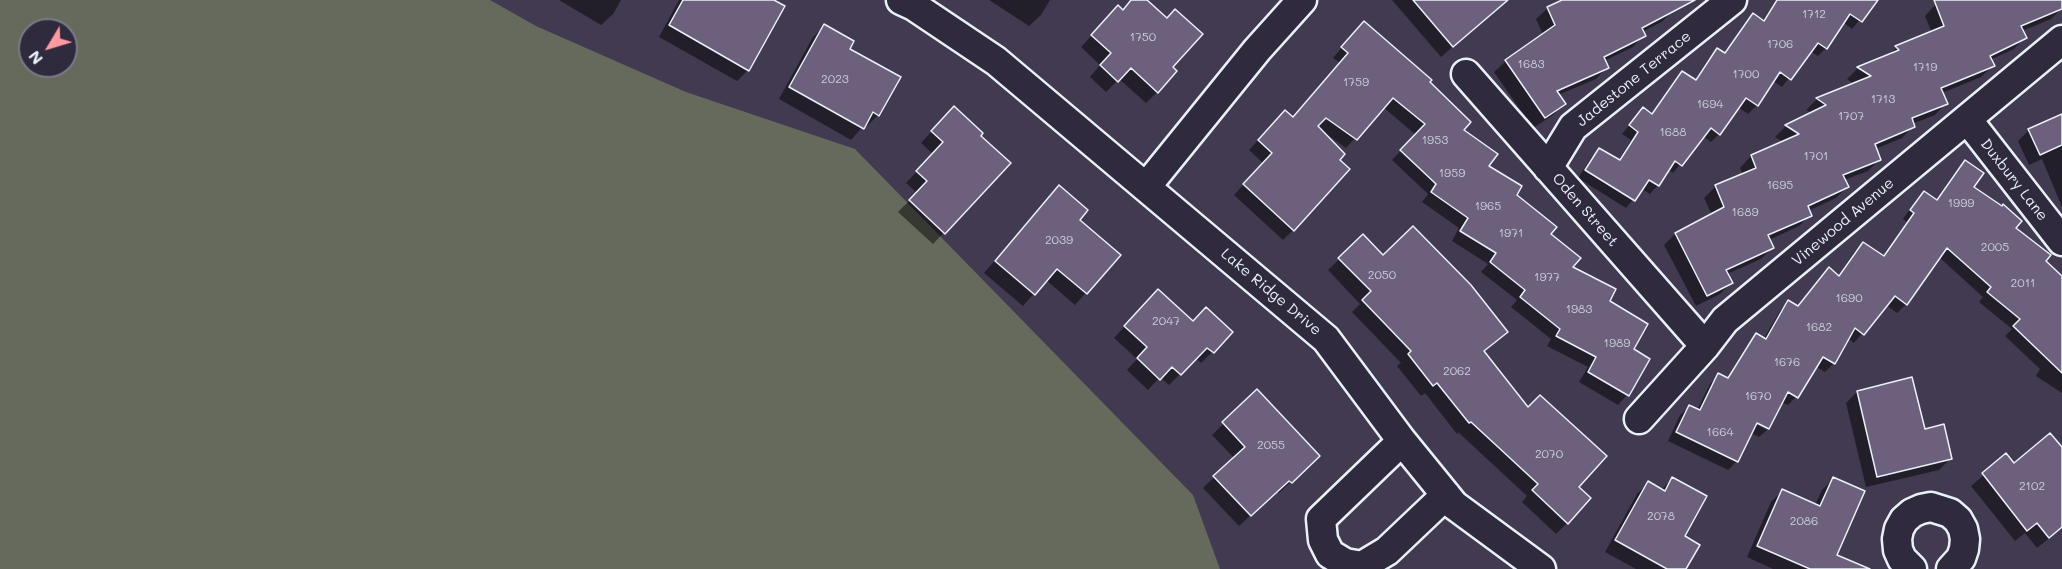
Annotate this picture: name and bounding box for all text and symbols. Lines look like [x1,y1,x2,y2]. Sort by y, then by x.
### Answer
house number: 1712 [1802,7,1826,21]
north arrow [18,18,78,78]
street label: Jadestone Terrace [1573,27,1695,131]
house number: 1750 [1130,30,1156,44]
house number: 1706 [1767,37,1793,51]
text: N [23,47,47,69]
house number: 1683 [1518,57,1544,71]
house number: 1719 [1913,60,1937,74]
house number: 1700 [1733,67,1759,81]
house number: 2023 [821,72,849,86]
house number: 1759 [1343,75,1369,89]
house number: 1713 [1871,92,1895,106]
house number: 1694 [1697,97,1723,111]
house number: 1707 [1838,109,1864,123]
house number: 1688 [1659,125,1687,139]
house number: 1953 [1422,133,1448,147]
street label: Duxbury Lane [1976,135,2052,225]
house number: 1701 [1804,149,1828,163]
house number: 1959 [1439,166,1465,180]
street label: Oden Street [1548,170,1622,250]
street label: Vinewood Avenue [1788,174,1898,270]
house number: 1695 [1767,178,1793,192]
house number: 1999 [1948,196,1974,210]
house number: 1965 [1475,199,1501,213]
house number: 1689 [1732,205,1758,219]
house number: 1971 [1499,226,1523,240]
house number: 2039 [1045,233,1073,247]
house number: 2005 [1981,240,2009,254]
street label: Lake Ridge Drive [1217,245,1325,339]
house number: 2050 [1368,268,1396,282]
house number: 1977 [1534,270,1560,284]
house number: 2011 [2011,276,2035,290]
house number: 1690 [1835,291,1863,305]
house number: 1983 [1566,302,1592,316]
house number: 2047 [1152,314,1180,328]
house number: 1682 [1806,320,1832,334]
house number: 1989 [1604,336,1630,350]
house number: 1676 [1774,355,1800,369]
house number: 2062 [1443,364,1471,378]
house number: 1670 [1745,389,1771,403]
house number: 1664 [1707,425,1733,439]
house number: 2055 [1257,438,1285,452]
house number: 2070 [1535,447,1563,461]
house number: 2102 [2019,479,2045,493]
house number: 2078 [1647,509,1675,523]
house number: 2086 [1790,514,1818,528]

